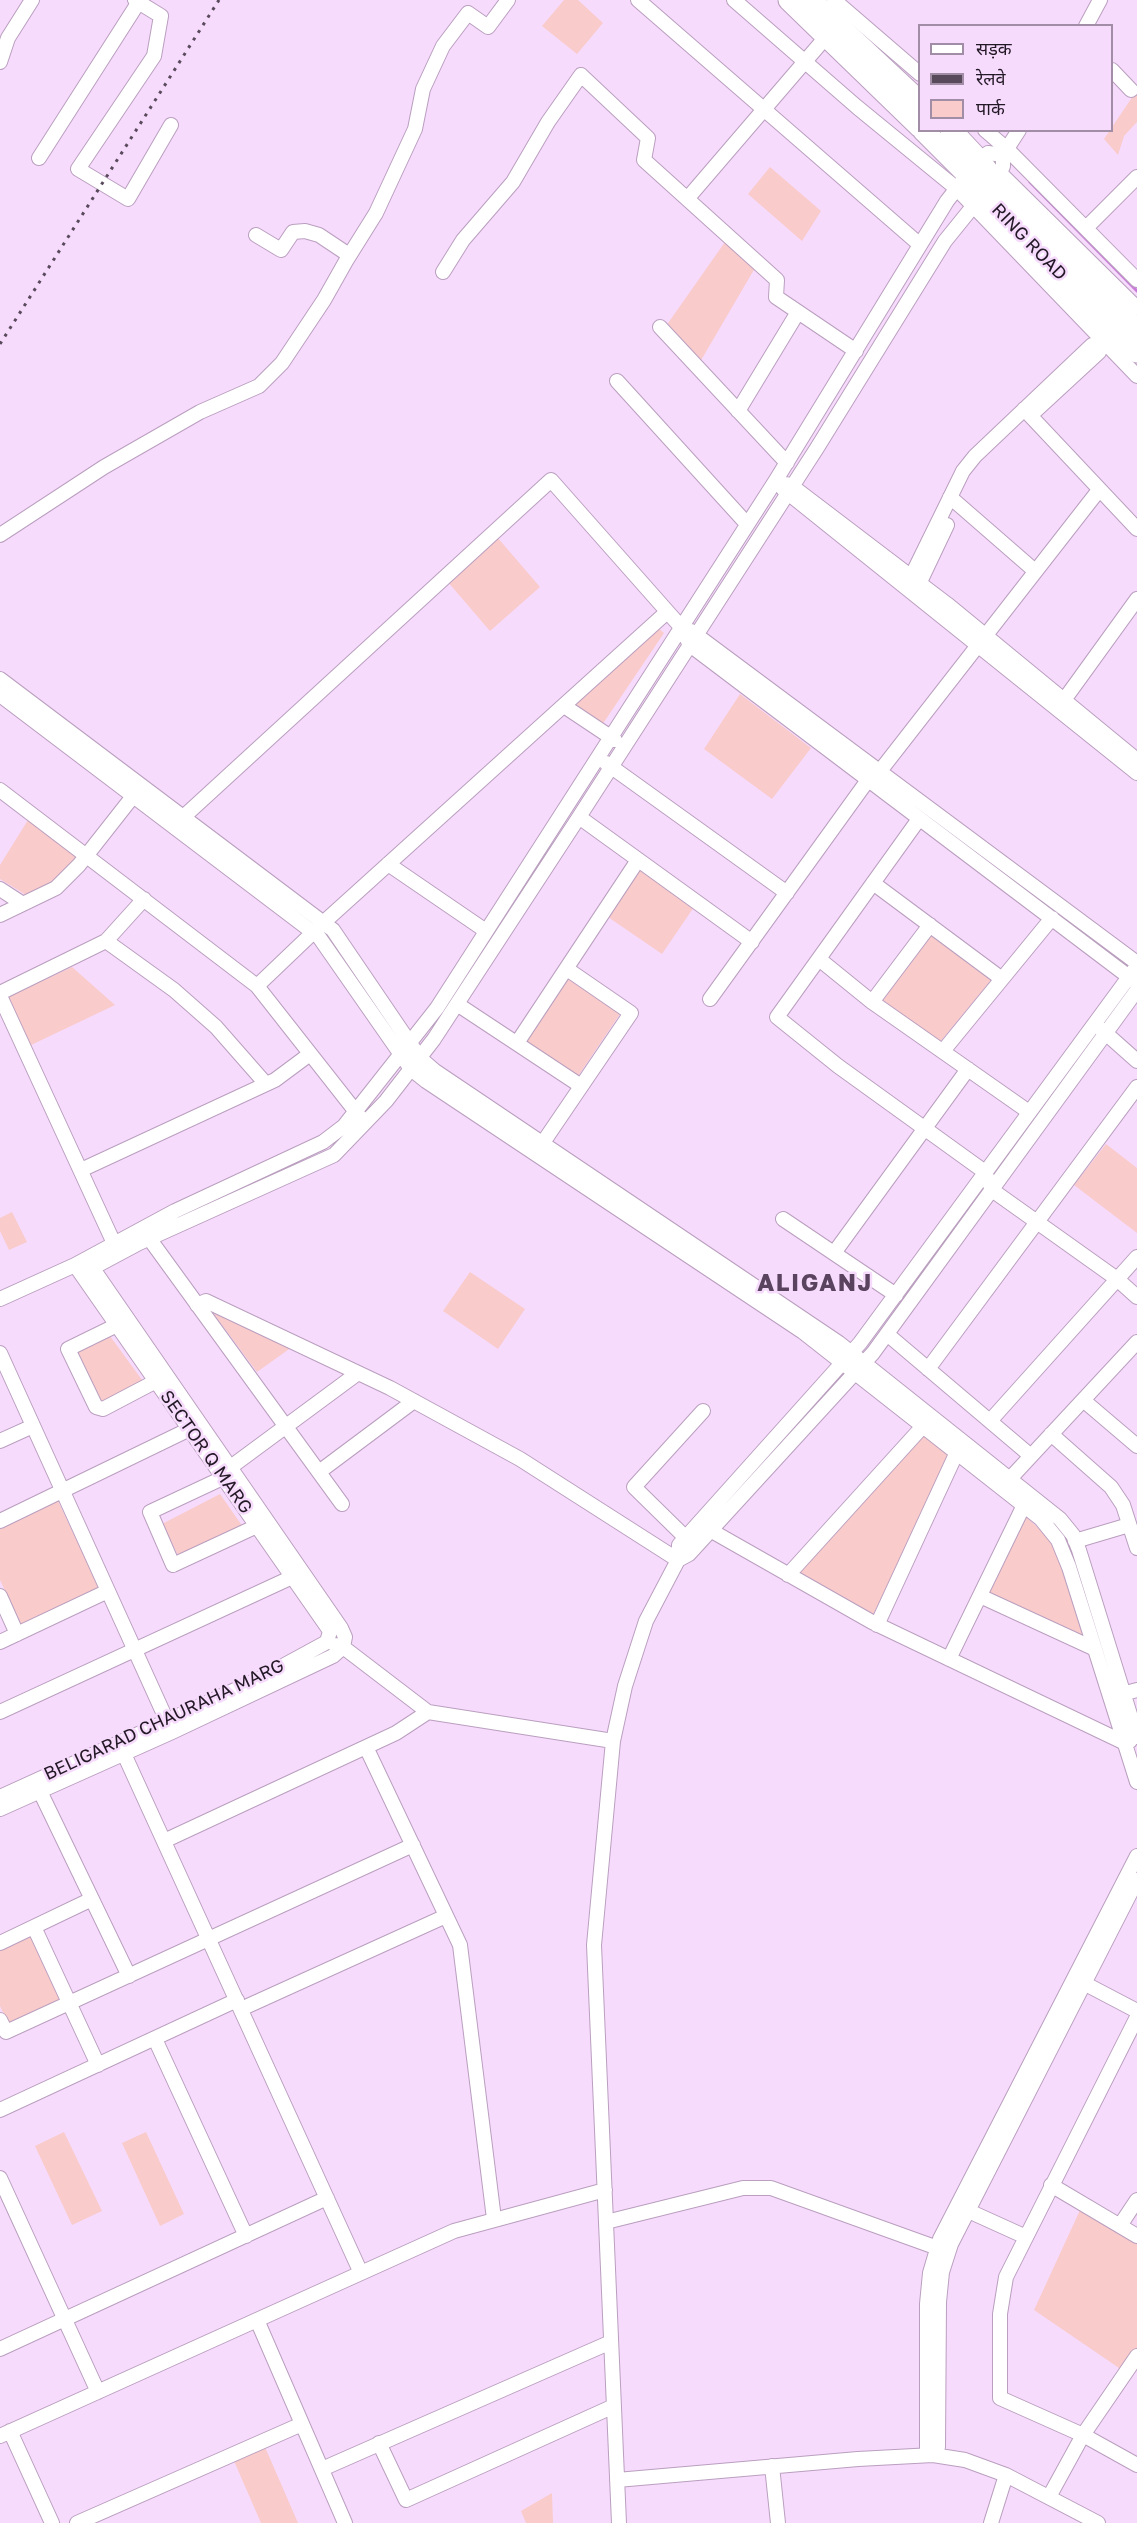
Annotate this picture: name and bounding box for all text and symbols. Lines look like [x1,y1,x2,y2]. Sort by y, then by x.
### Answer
legend [918,24,1113,132]
text: सड़क [976,37,1012,59]
text: रेलवे [976,67,1006,89]
text: पार्क [976,97,1005,119]
street label: RING ROAD [987,199,1071,285]
district label: ALIGANJ [757,1269,873,1297]
street label: SECTOR Q MARG [155,1386,257,1518]
street label: BELIGARAD CHAURAHA MARG [41,1655,287,1785]

